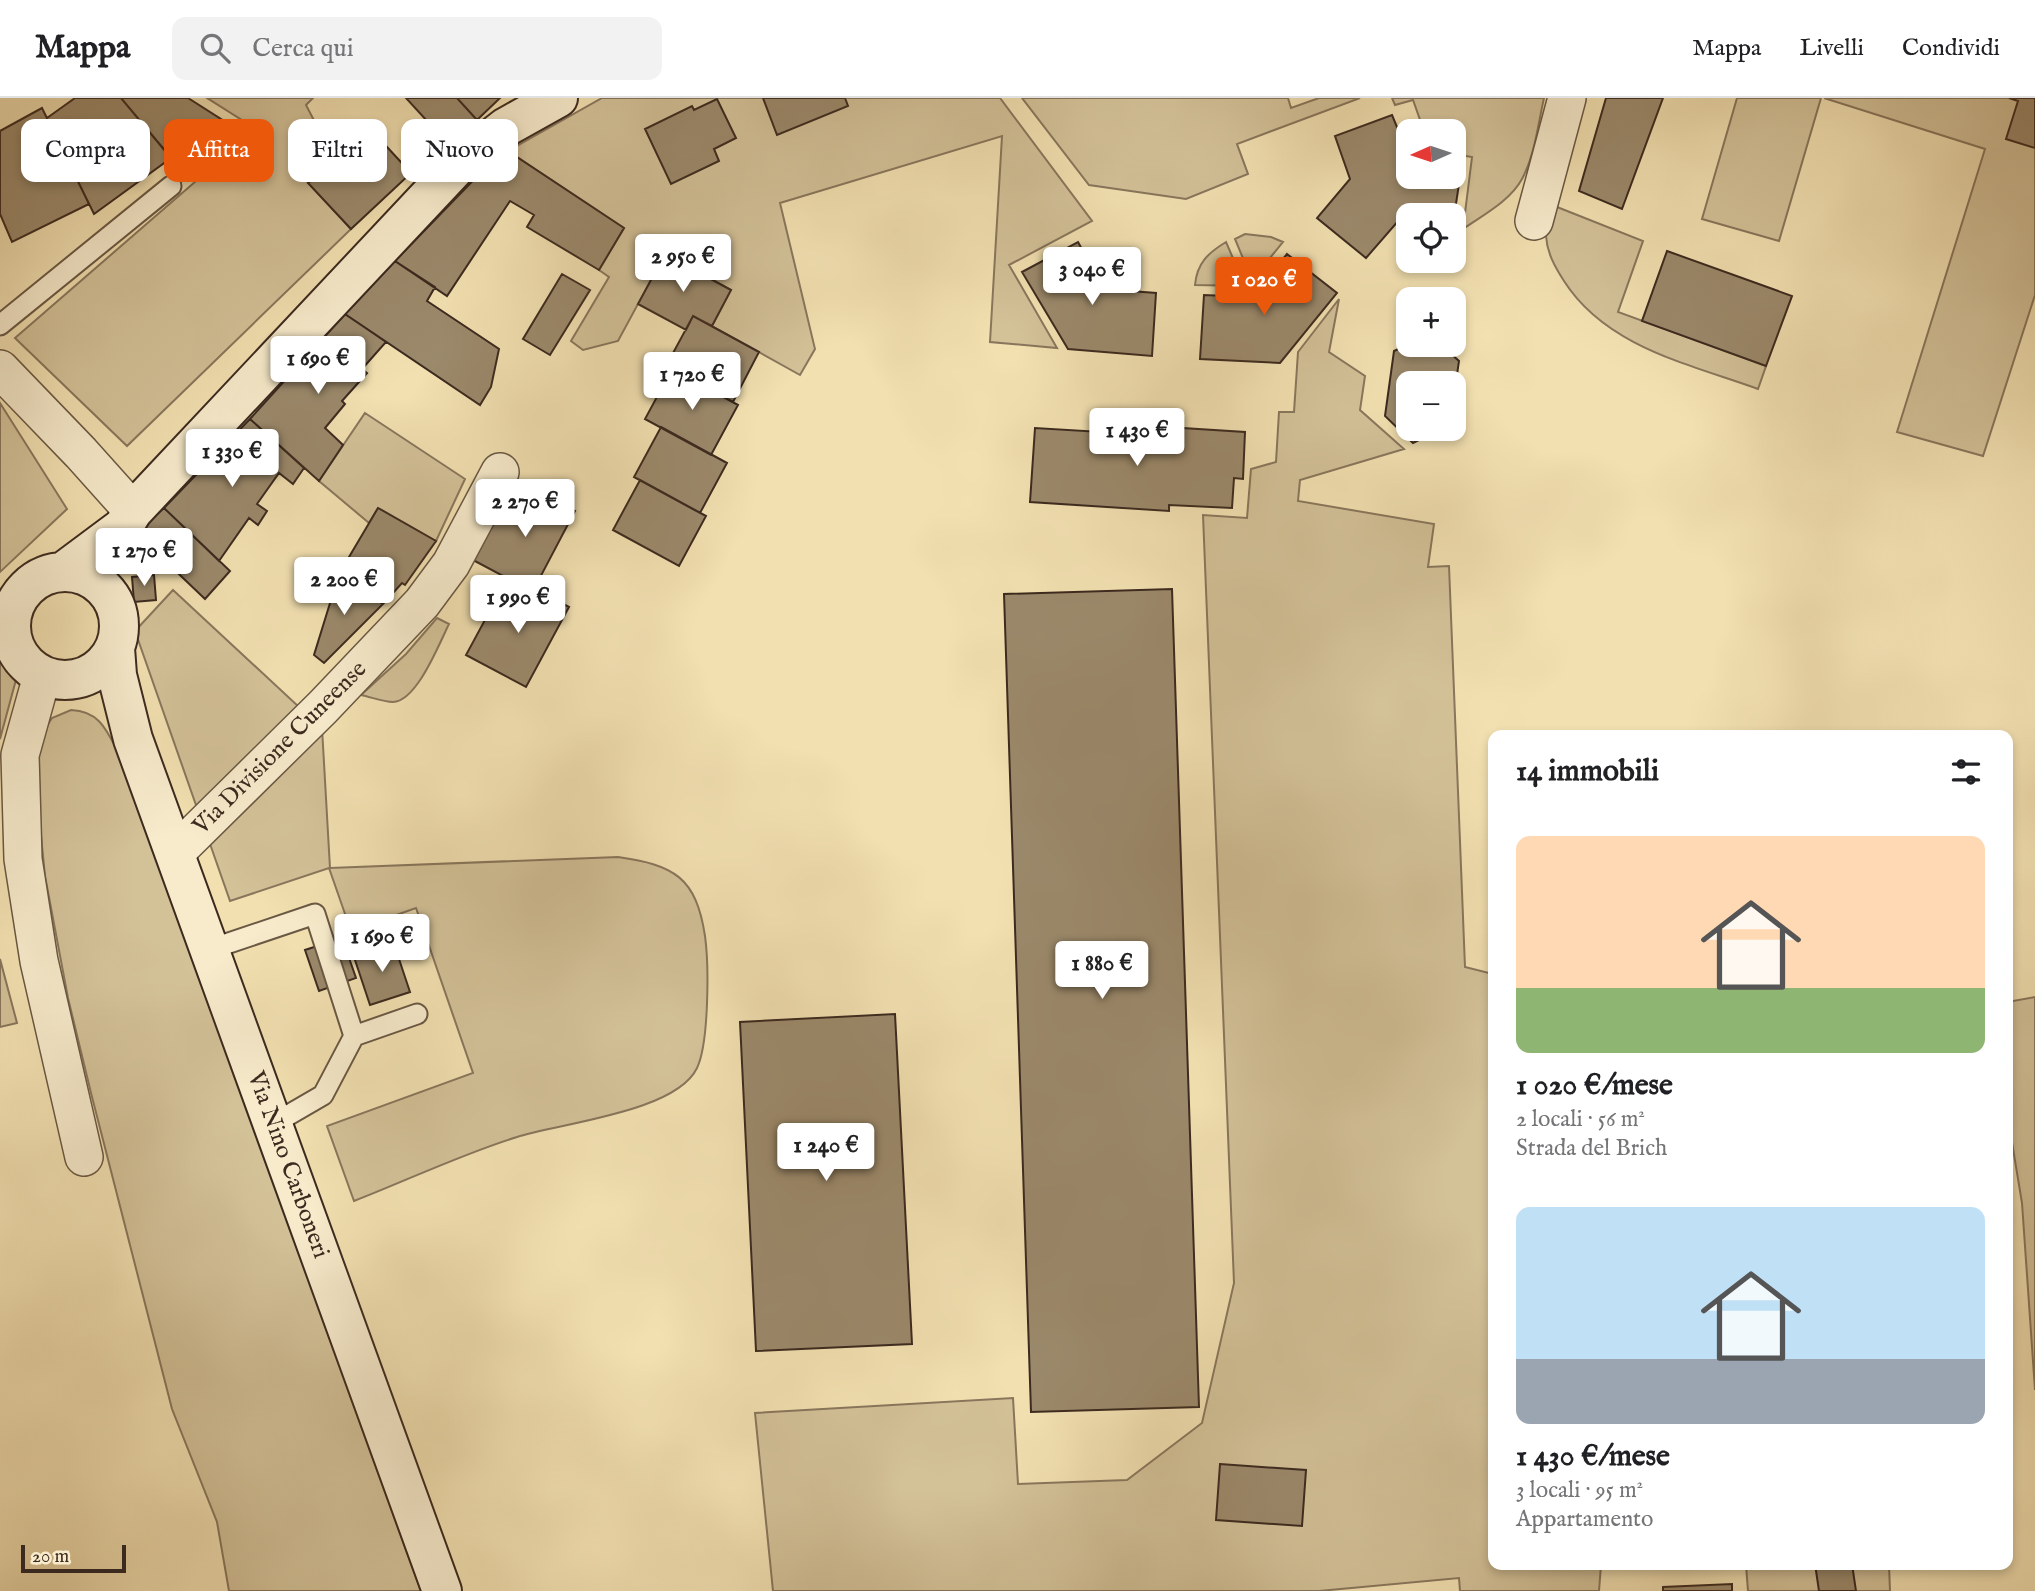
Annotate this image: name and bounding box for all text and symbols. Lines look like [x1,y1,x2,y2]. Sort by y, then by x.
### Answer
search box [172,17,662,80]
text: Mappa [35,27,130,69]
icon: search [196,29,234,67]
text: Cerca qui [252,32,354,65]
text: Mappa [1692,33,1761,64]
text: Livelli [1799,33,1864,64]
text: Condividi [1902,33,2000,64]
chip: Compra [21,119,150,182]
chip: Affitta [164,119,274,182]
chip: Filtri [288,119,387,182]
chip: Nuovo [401,119,518,182]
north arrow [1396,119,1466,189]
map controls [1396,119,1466,441]
button: locate [1396,203,1466,273]
pin: 2 950 € [618,234,748,294]
text: 2 950 € [651,242,715,271]
pin: 3 040 € [1027,248,1157,307]
text: 3 040 € [1059,255,1125,284]
pin: 1 020 € [1199,258,1329,317]
text: 1 020 € [1231,265,1297,294]
button: + [1396,287,1466,357]
pin: 1 690 € [253,336,383,396]
text: 1 690 € [286,344,350,373]
pin: 1 720 € [627,352,757,412]
text: 1 720 € [660,360,724,389]
button: − [1396,371,1466,441]
pin: 1 430 € [1072,408,1202,468]
text: 1 430 € [1105,416,1169,445]
pin: 1 330 € [167,430,297,489]
text: 1 330 € [202,437,262,466]
pin: 2 270 € [460,480,590,539]
text: 2 270 € [492,487,558,516]
pin: 1 270 € [79,528,209,588]
text: 1 270 € [112,536,176,565]
pin: 2 200 € [279,558,409,617]
text: 2 200 € [310,565,378,594]
pin: 1 990 € [453,575,583,635]
text: 1 990 € [486,583,550,612]
street label: Via Divisione Cuneense [186,654,374,842]
text: 14 immobili [1516,753,1659,791]
icon: filters [1947,753,1985,791]
icon: home [1688,882,1814,1008]
pin: 1 690 € [317,914,447,974]
text: 1 690 € [350,922,414,951]
pin: 1 880 € [1037,942,1167,1001]
text: 1 880 € [1071,949,1133,978]
street label: Via Nino Carboneri [239,1066,336,1263]
text: 1 020 €/mese [1516,1067,1673,1105]
text: 2 locali · 56 m² [1516,1105,1645,1134]
pin: 1 240 € [761,1124,891,1183]
text: 1 240 € [793,1131,859,1160]
text: Strada del Brich [1516,1134,1667,1163]
icon: home [1688,1253,1814,1379]
text: 1 430 €/mese [1516,1438,1670,1476]
text: 3 locali · 95 m² [1516,1476,1643,1505]
text: Appartamento [1516,1505,1653,1534]
scale bar [21,1542,126,1574]
text: 20 m [32,1545,69,1569]

